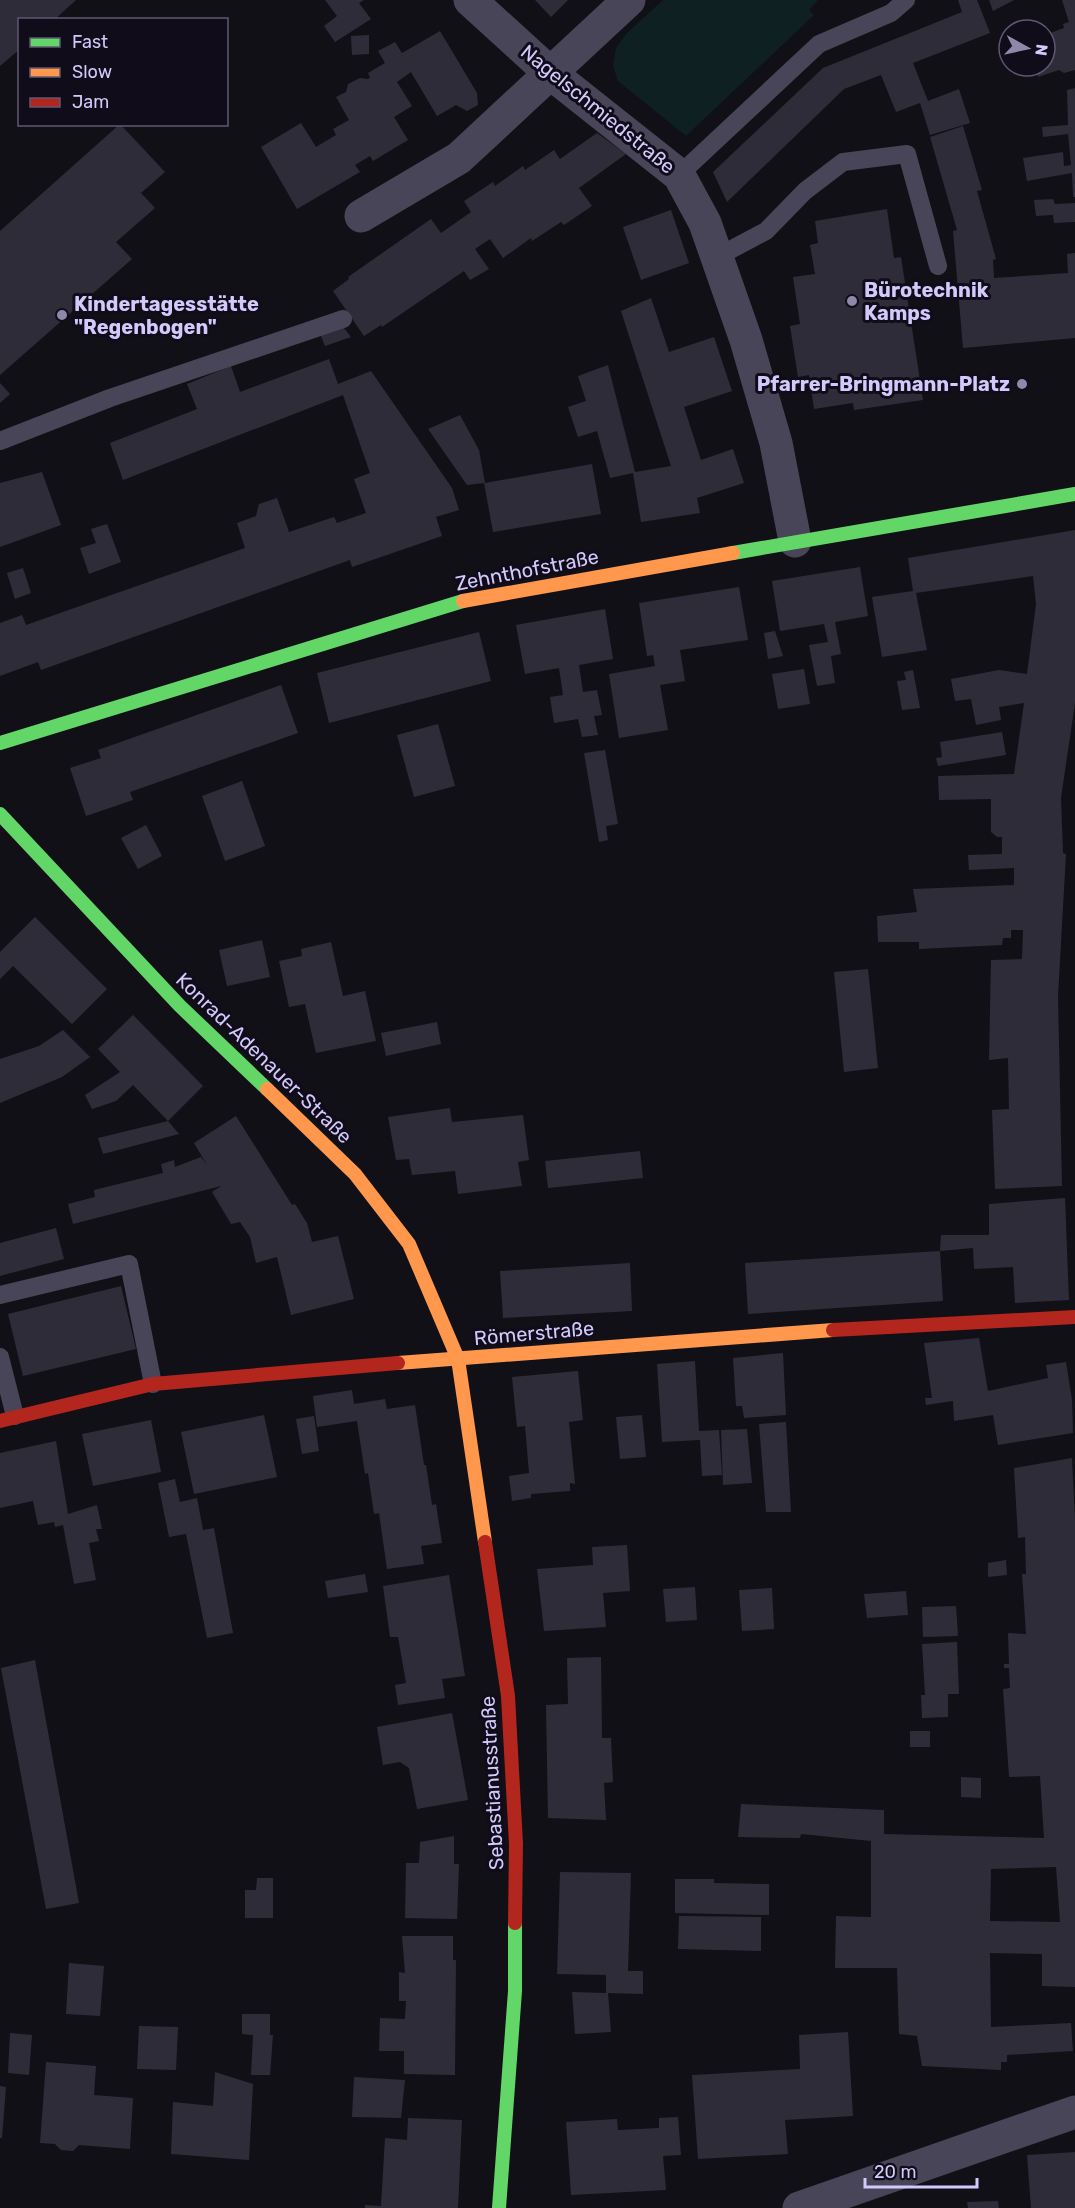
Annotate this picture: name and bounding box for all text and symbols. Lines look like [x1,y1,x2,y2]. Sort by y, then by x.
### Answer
legend [18,18,228,126]
north arrow [997,18,1057,78]
text: Fast [72,31,108,53]
street label: Nagelschmiedstraße [516,39,680,179]
text: N [1031,43,1052,57]
text: Slow [72,61,112,83]
text: Jam [72,91,109,113]
place label: Bürotechnik Kamps [864,278,989,325]
place label: Kindertagesstätte "Regenbogen" [74,292,259,339]
marker: Bürotechnik Kamps [845,294,859,308]
marker: Kindertagesstätte "Regenbogen" [55,308,69,322]
place label: Pfarrer-Bringmann-Platz [757,372,1010,396]
marker: Pfarrer-Bringmann-Platz [1015,377,1029,391]
street label: Zehnthofstraße [453,544,601,596]
street label: Konrad-Adenauer-Straße [171,968,357,1148]
street label: Römerstraße [473,1316,595,1350]
street label: Sebastianusstraße [475,1695,509,1871]
scale bar [865,2151,978,2189]
text: 20 m [874,2161,916,2183]

